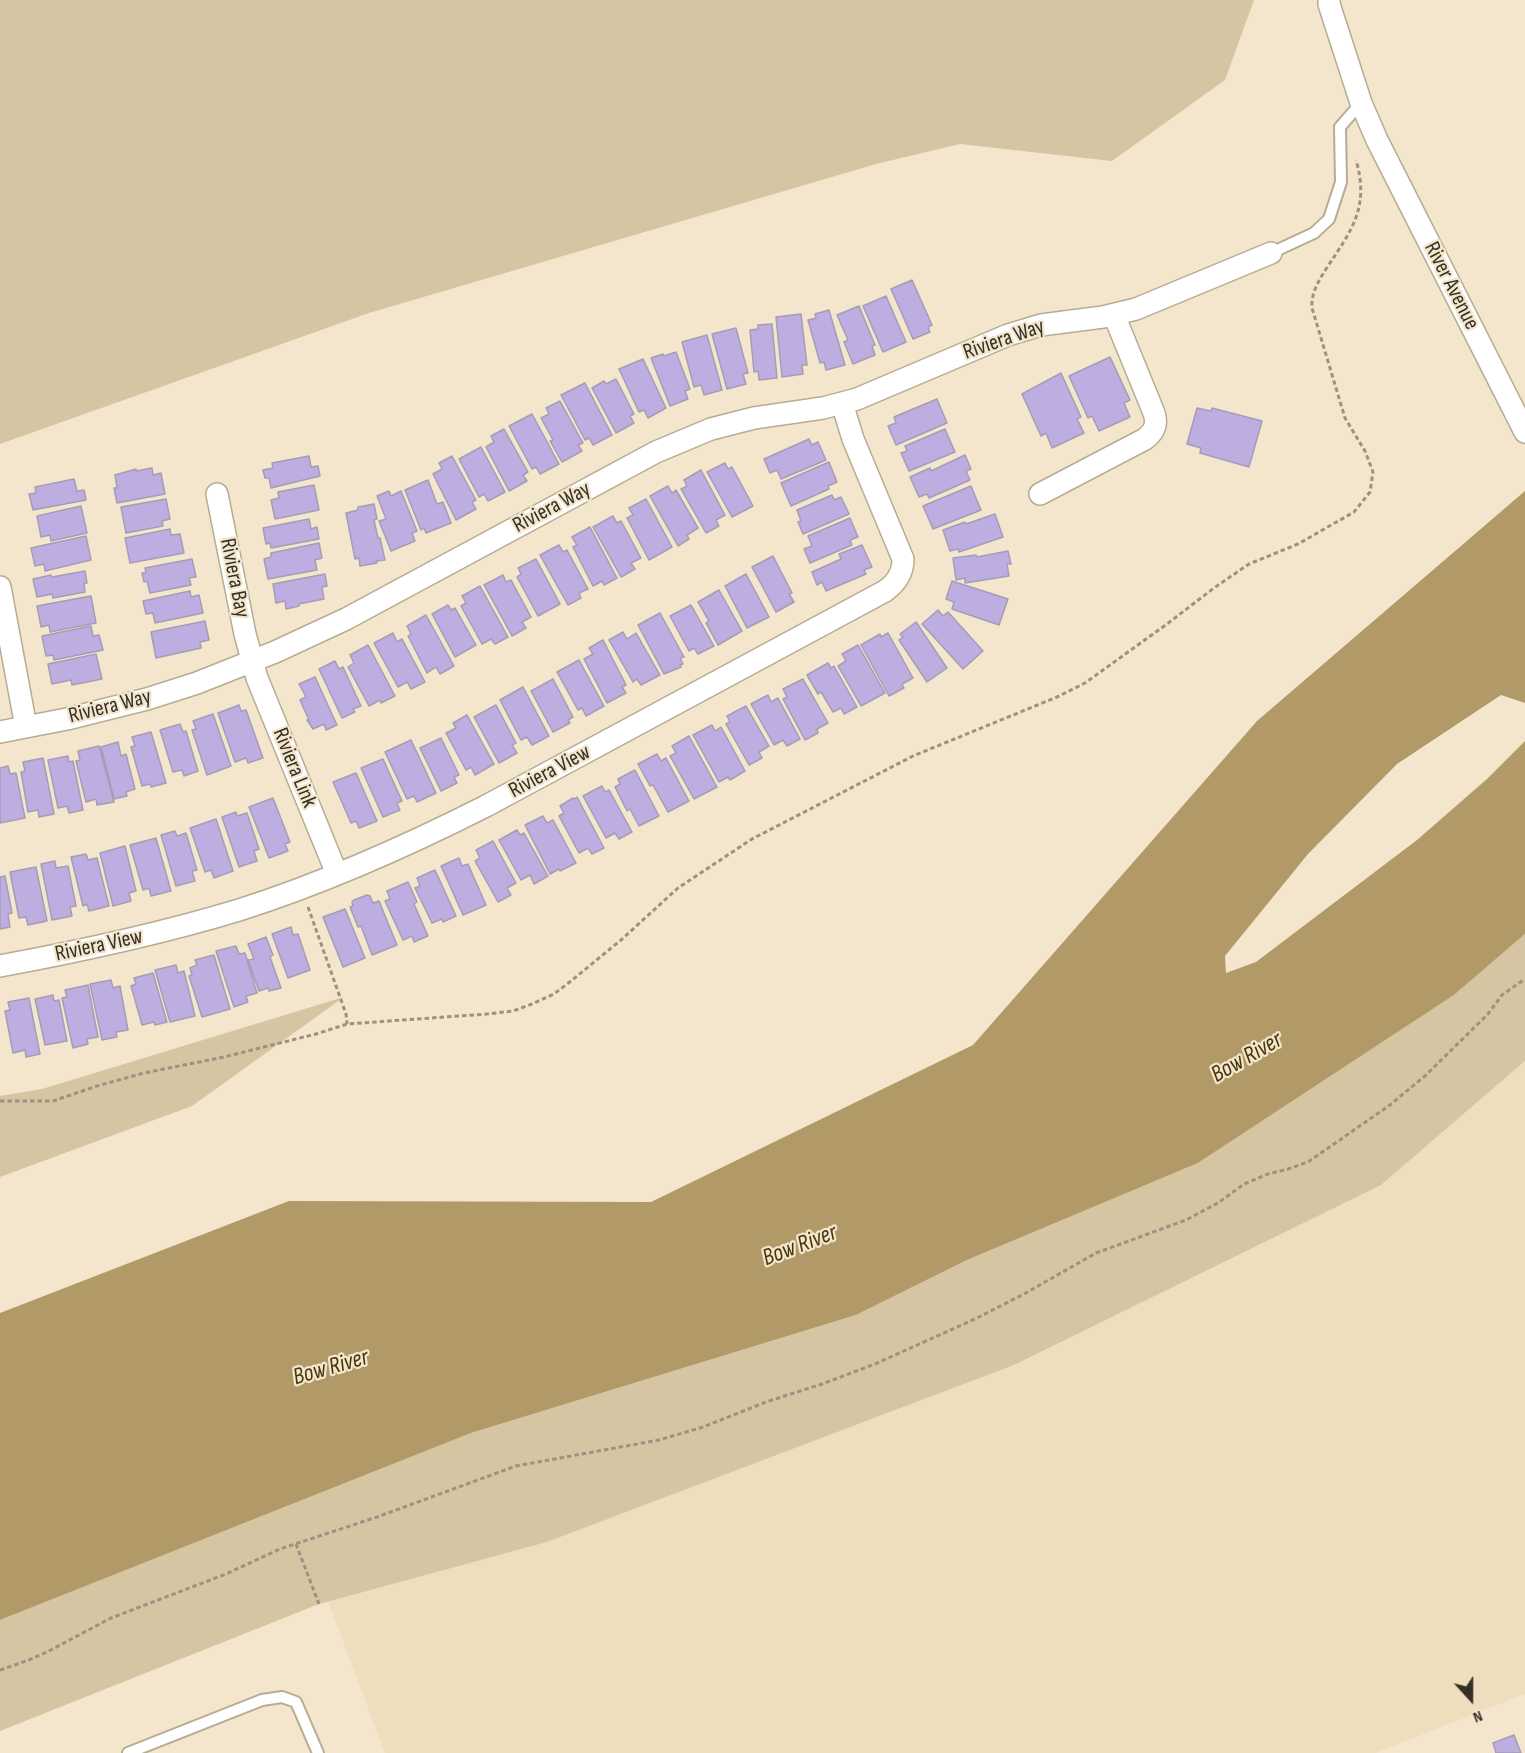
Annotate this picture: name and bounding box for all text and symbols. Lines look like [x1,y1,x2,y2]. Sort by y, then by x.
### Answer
street label: River Avenue [1418,238,1484,334]
street label: Riviera Way [960,314,1048,366]
street label: Riviera Way [509,477,595,539]
street label: Riviera Bay [213,536,255,620]
street label: Riviera Way [66,684,154,730]
street label: Riviera Link [266,724,322,812]
street label: Riviera View [505,740,595,804]
street label: Riviera View [53,924,145,968]
water label: Bow River [1206,1026,1288,1090]
water label: Bow River [759,1219,841,1273]
water label: Bow River [290,1343,372,1393]
north arrow [1441,1669,1501,1729]
text: N [1470,1706,1485,1727]

